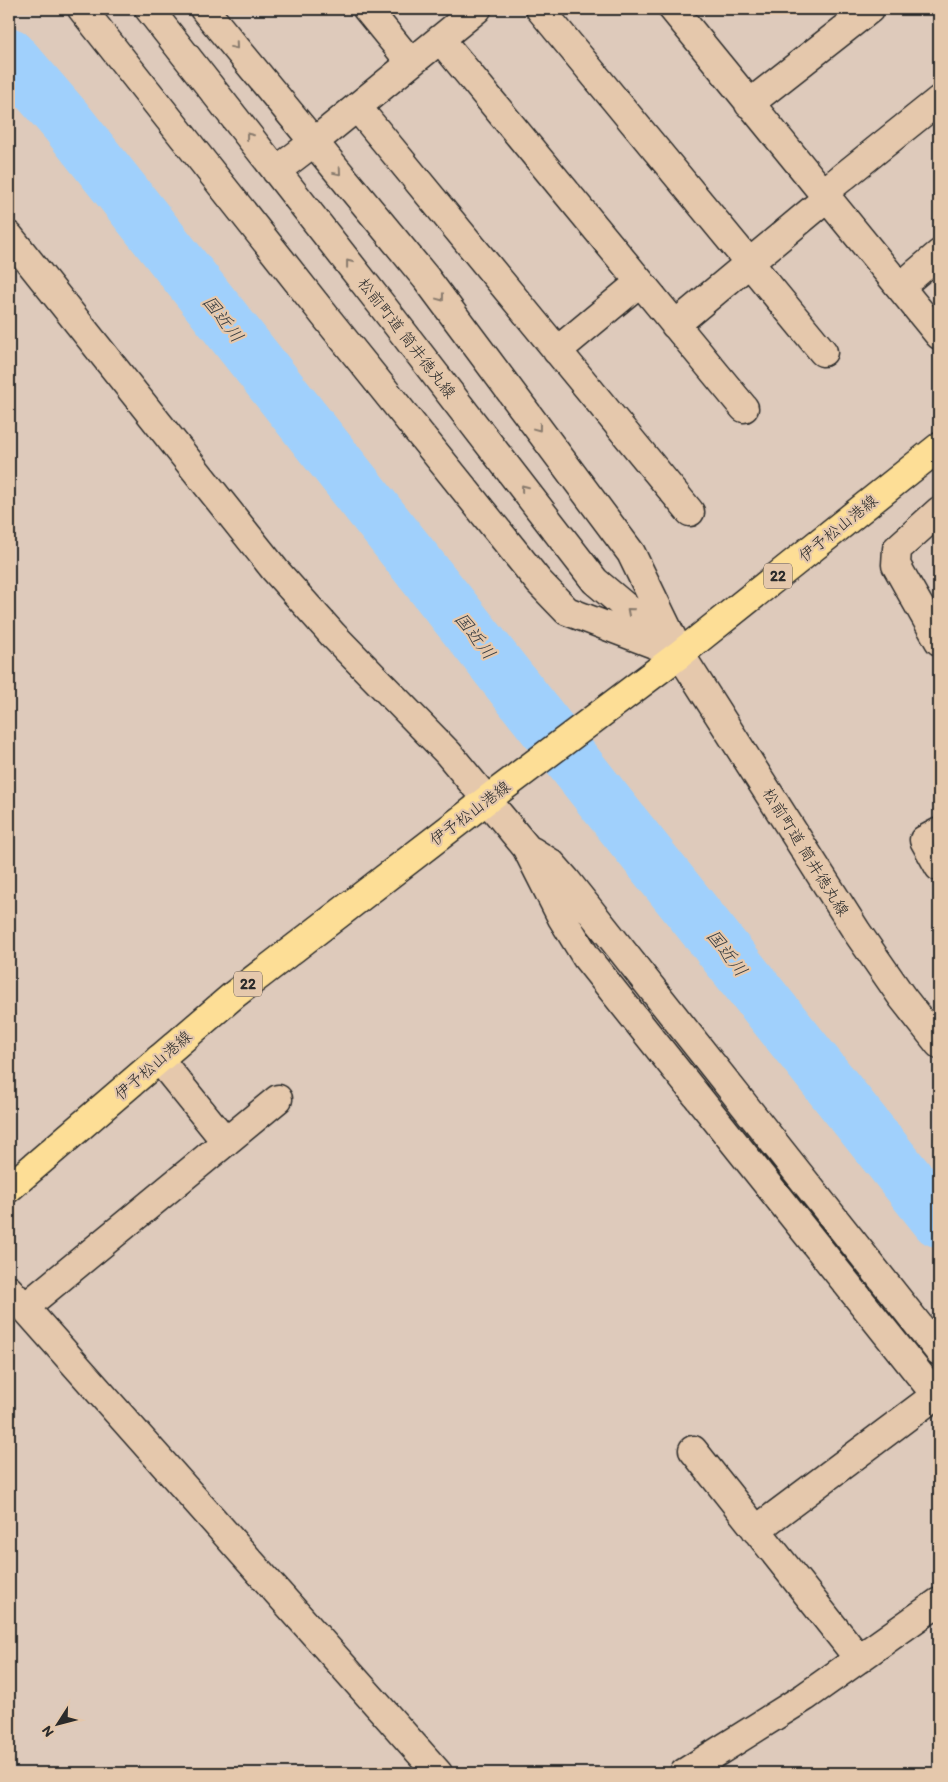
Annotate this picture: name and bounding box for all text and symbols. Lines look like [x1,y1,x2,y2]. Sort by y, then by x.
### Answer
one-way arrow [229,41,238,50]
one-way arrow [245,132,254,141]
one-way arrow [333,166,342,175]
one-way arrow [347,260,355,269]
street label: 松前町道 筒井徳丸線 [354,274,460,402]
water label: 国近川 [198,291,248,347]
one-way arrow [435,292,443,301]
one-way arrow [532,422,540,431]
one-way arrow [520,485,529,494]
street label: 伊予松山港線 [795,490,881,566]
road number: 22 [764,564,792,588]
water label: 国近川 [450,608,500,664]
one-way arrow [627,608,636,616]
street label: 伊予松山港線 [426,777,514,849]
street label: 松前町道 筒井徳丸線 [759,784,853,920]
water label: 国近川 [702,925,752,981]
road number: 22 [234,972,262,996]
street label: 伊予松山港線 [111,1026,195,1104]
north arrow [32,1700,82,1750]
text: N [38,1723,58,1740]

